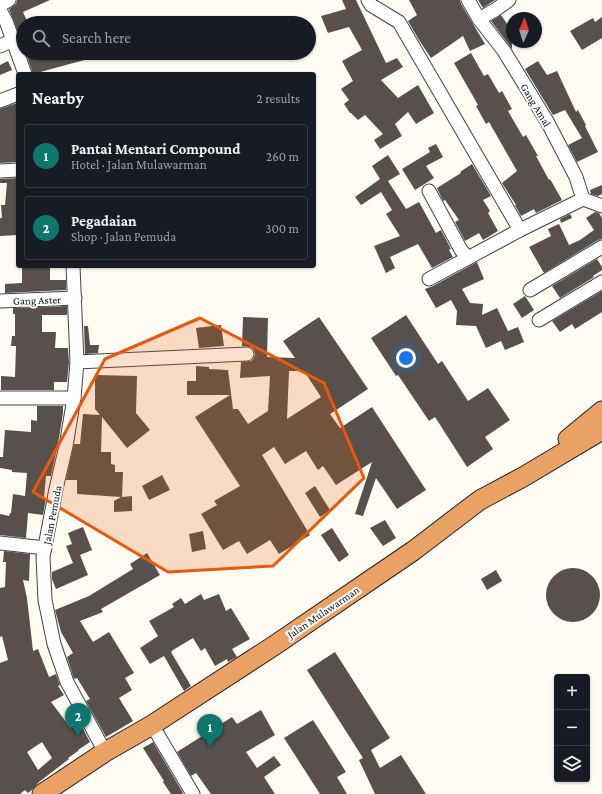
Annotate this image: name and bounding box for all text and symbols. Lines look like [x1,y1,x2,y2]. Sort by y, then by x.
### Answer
north arrow [506,12,542,48]
search box [16,16,316,60]
icon: search [30,27,52,49]
text: Search here [62,30,131,46]
street label: Gang Amal [518,81,554,129]
text: Nearby [32,89,84,108]
text: 2 results [257,91,300,106]
text: Pantai Mentari Compound [71,141,240,157]
text: 1 [44,149,48,164]
text: 260 m [266,149,299,164]
text: Hotel · Jalan Mulawarman [71,157,207,172]
text: Pegadaian [71,213,137,229]
text: 2 [43,221,49,236]
text: 300 m [265,221,299,236]
text: Shop · Jalan Pemuda [71,229,176,244]
street label: Gang Aster [13,293,61,308]
your location [396,348,416,368]
street label: Jalan Pemuda [40,484,65,547]
street label: Jalan Mulawarman [284,583,362,642]
map controls [554,674,590,782]
button: + [554,674,590,710]
pin: 2 [65,703,91,736]
button: − [554,710,590,746]
pin: 1 [197,714,223,747]
button: layers [554,746,590,782]

